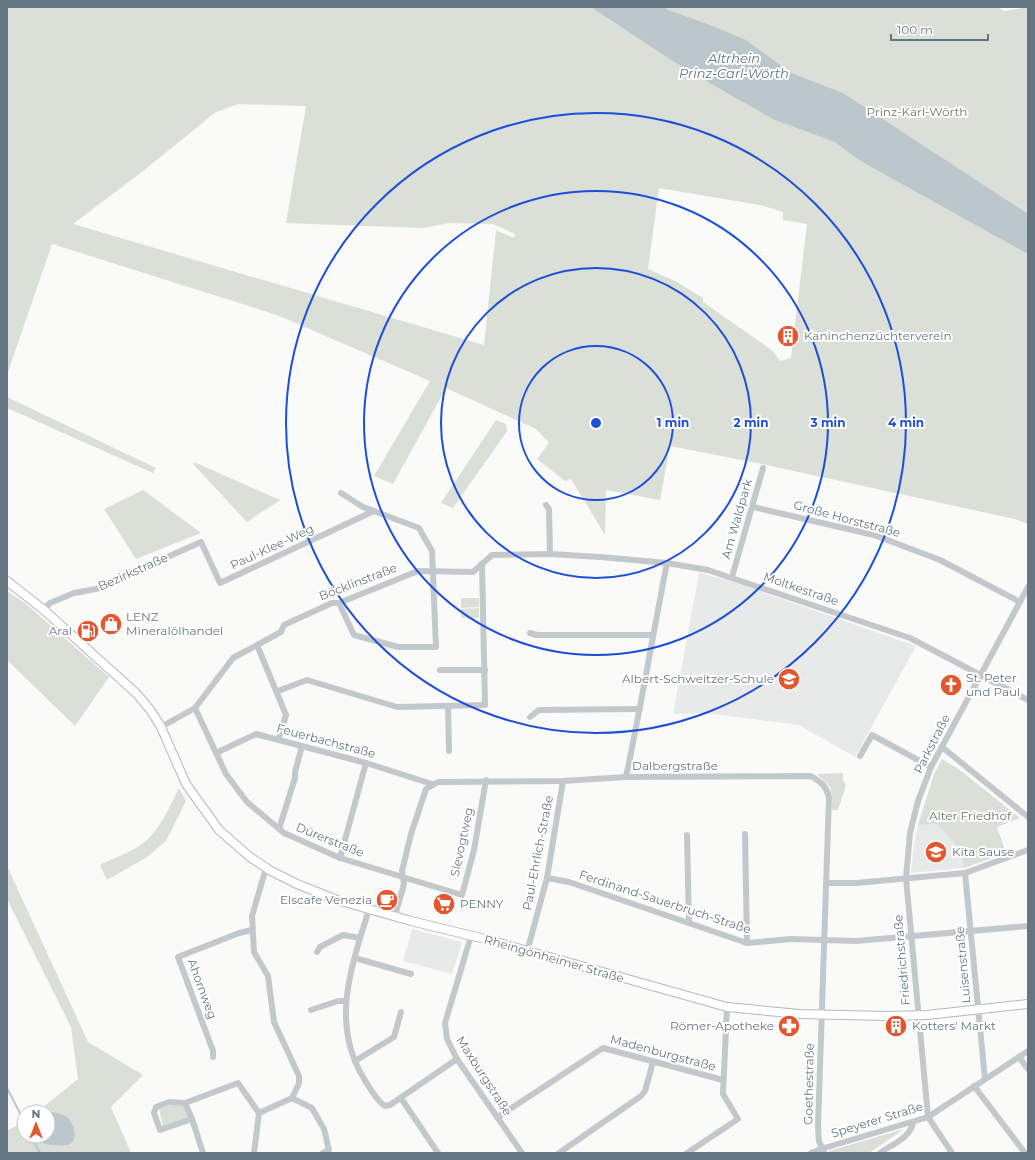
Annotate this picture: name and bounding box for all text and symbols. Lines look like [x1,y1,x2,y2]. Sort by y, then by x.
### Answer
scale bar [891,16,988,42]
text: 100 m [897,22,933,37]
water label: Altrhein Prinz-Carl-Wörth [679,50,789,81]
park label: Prinz-Karl-Wörth [867,104,967,119]
building icon: Kaninchenzüchterverein [775,323,801,349]
place label: Kaninchenzüchterverein [804,328,952,343]
text: 1 min [657,415,689,430]
text: 2 min [734,415,768,430]
text: 3 min [810,415,846,430]
text: 4 min [888,415,924,430]
centre of rings [589,416,603,430]
street label: Am Waldpark [718,476,755,561]
street label: Große Horststraße [792,497,902,540]
street label: Paul-Klee-Weg [228,521,316,572]
street label: Bezirkstraße [96,549,170,594]
street label: Böcklinstraße [317,560,399,603]
street label: Moltkestraße [762,569,841,608]
place label: LENZ Mineralölhandel [126,609,223,638]
shop icon: LENZ Mineralölhandel [98,611,124,637]
fuel station icon: Aral [75,618,101,644]
place label: Aral [49,623,72,638]
school or university icon: Albert-Schweitzer-Schule [776,666,802,692]
place label: St. Peter und Paul [966,670,1020,699]
place label: Albert-Schweitzer-Schule [622,671,774,686]
church icon: St. Peter und Paul [938,672,964,698]
street label: Parkstraße [910,712,953,776]
street label: Feuerbachstraße [275,720,377,761]
street label: Dalbergstraße [632,758,718,773]
street label: Paul-Ehrlich-Straße [519,794,556,912]
street label: Slevogtweg [447,806,476,878]
park label: Alter Friedhof [929,808,1012,823]
street label: Dürerstraße [294,819,366,860]
school or university icon: Kita Sause [923,839,949,865]
place label: Kita Sause [952,844,1014,859]
street label: Ferdinand-Sauerbruch-Straße [577,867,753,936]
cafe icon: Eiscafe Venezia [374,887,400,913]
supermarket icon: PENNY [431,891,457,917]
place label: Eiscafe Venezia [280,892,372,907]
place label: PENNY [460,896,504,911]
street label: Friedrichstraße [890,914,913,1006]
street label: Luisenstraße [952,926,973,1004]
street label: Rheingönheimer Straße [483,931,626,986]
street label: Ahornweg [185,957,220,1021]
pharmacy icon: Römer-Apotheke [776,1013,802,1039]
building icon: Kotters' Markt [883,1013,909,1039]
place label: Römer-Apotheke [670,1018,774,1033]
place label: Kotters' Markt [912,1018,996,1033]
street label: Madenburgstraße [609,1031,717,1074]
street label: Maxburgstraße [453,1033,516,1118]
street label: Goethestraße [800,1043,817,1125]
street label: Speyerer Straße [829,1098,924,1141]
north arrow [16,1104,56,1144]
text: N [32,1107,40,1121]

